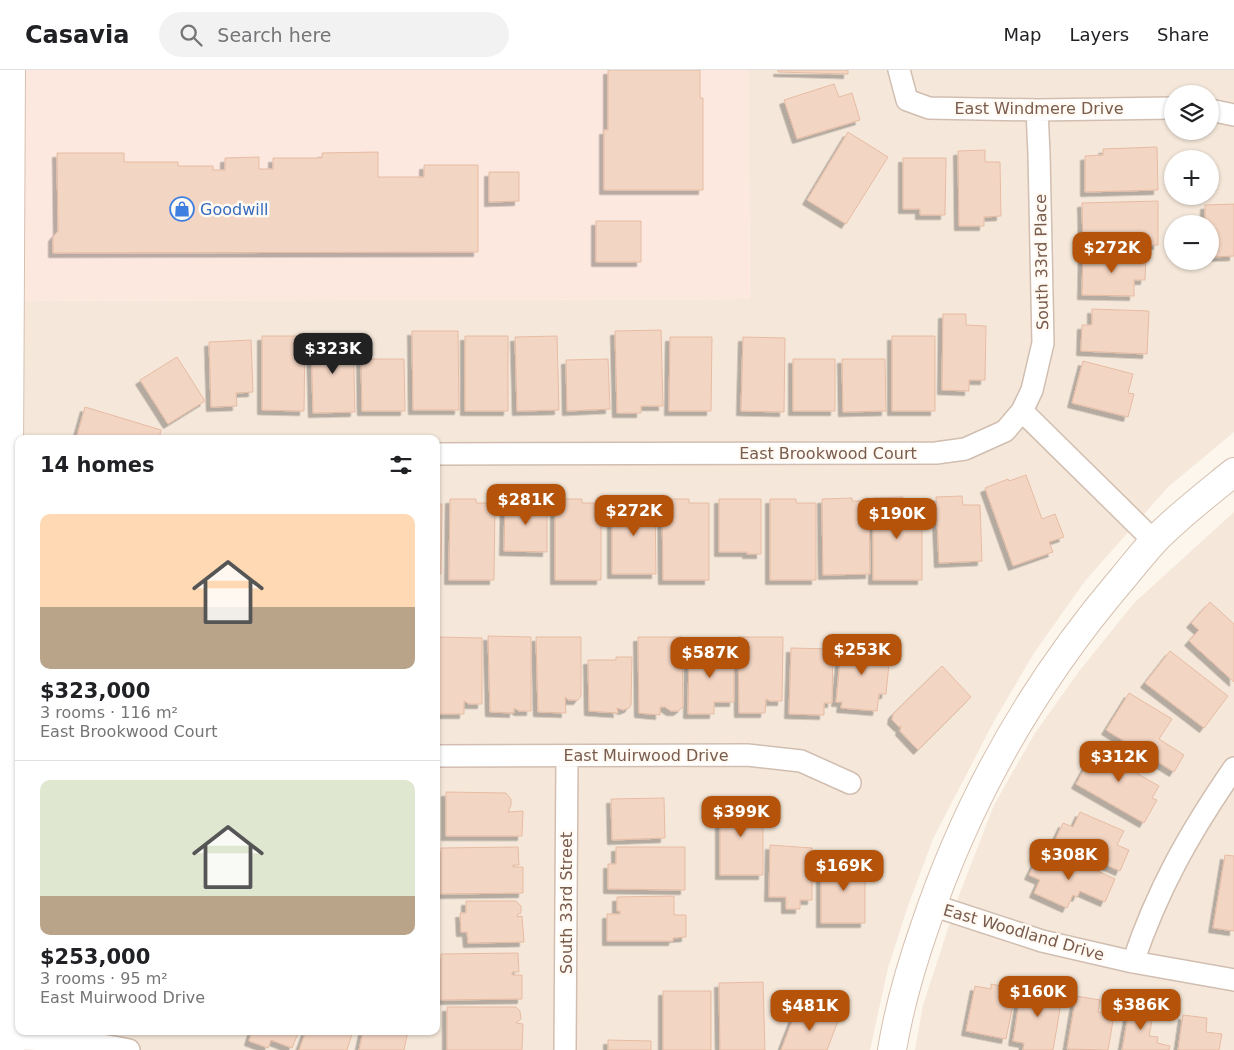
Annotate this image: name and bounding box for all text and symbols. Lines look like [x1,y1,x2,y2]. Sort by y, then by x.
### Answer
search box [159,12,509,57]
text: Casavia [25,21,129,49]
icon: search [177,21,205,49]
text: Search here [217,24,332,46]
text: Map [1003,24,1041,45]
text: Layers [1069,24,1129,45]
text: Share [1157,24,1209,45]
map controls [1164,85,1219,270]
button: layers [1164,85,1219,140]
street label: East Windmere Drive [954,99,1124,118]
button: + [1164,150,1219,205]
street label: South 33rd Place [1031,194,1052,330]
shop icon: Goodwill [169,196,195,222]
place label: Goodwill [200,200,269,219]
button: − [1164,215,1219,270]
pin: $272K [1077,232,1147,274]
text: $272K [1084,238,1140,257]
pin: $323K [298,332,368,375]
text: $323K [305,339,361,358]
street label: East Brookwood Court [739,444,917,463]
icon: filters [387,451,415,479]
text: 14 homes [40,453,155,477]
pin: $281K [491,484,561,526]
text: $281K [498,490,554,509]
pin: $272K [599,494,669,537]
pin: $190K [862,498,932,540]
text: $272K [606,501,662,520]
text: $190K [869,504,925,523]
icon: home [183,547,273,637]
pin: $253K [827,634,897,676]
pin: $587K [675,636,745,679]
text: $253K [834,640,890,659]
text: $587K [682,643,738,662]
text: $323,000 [40,679,150,703]
text: 3 rooms · 116 m² [40,703,178,722]
text: East Brookwood Court [40,722,218,741]
pin: $312K [1084,740,1154,783]
street label: East Muirwood Drive [563,746,729,765]
text: $312K [1091,747,1147,766]
pin: $399K [706,796,776,838]
text: $399K [713,802,769,821]
icon: home [183,812,273,902]
street label: South 33rd Street [557,832,576,974]
pin: $308K [1034,838,1104,881]
text: $308K [1041,845,1097,864]
pin: $169K [809,850,879,892]
text: $169K [816,856,872,875]
street label: East Woodland Drive [941,900,1107,965]
text: $253,000 [40,945,150,969]
text: 3 rooms · 95 m² [40,969,168,988]
pin: $160K [1003,976,1073,1018]
text: $160K [1010,982,1066,1001]
text: East Muirwood Drive [40,988,205,1007]
pin: $386K [1106,988,1176,1031]
pin: $481K [775,990,845,1032]
text: $386K [1113,995,1169,1014]
text: $481K [782,996,838,1015]

